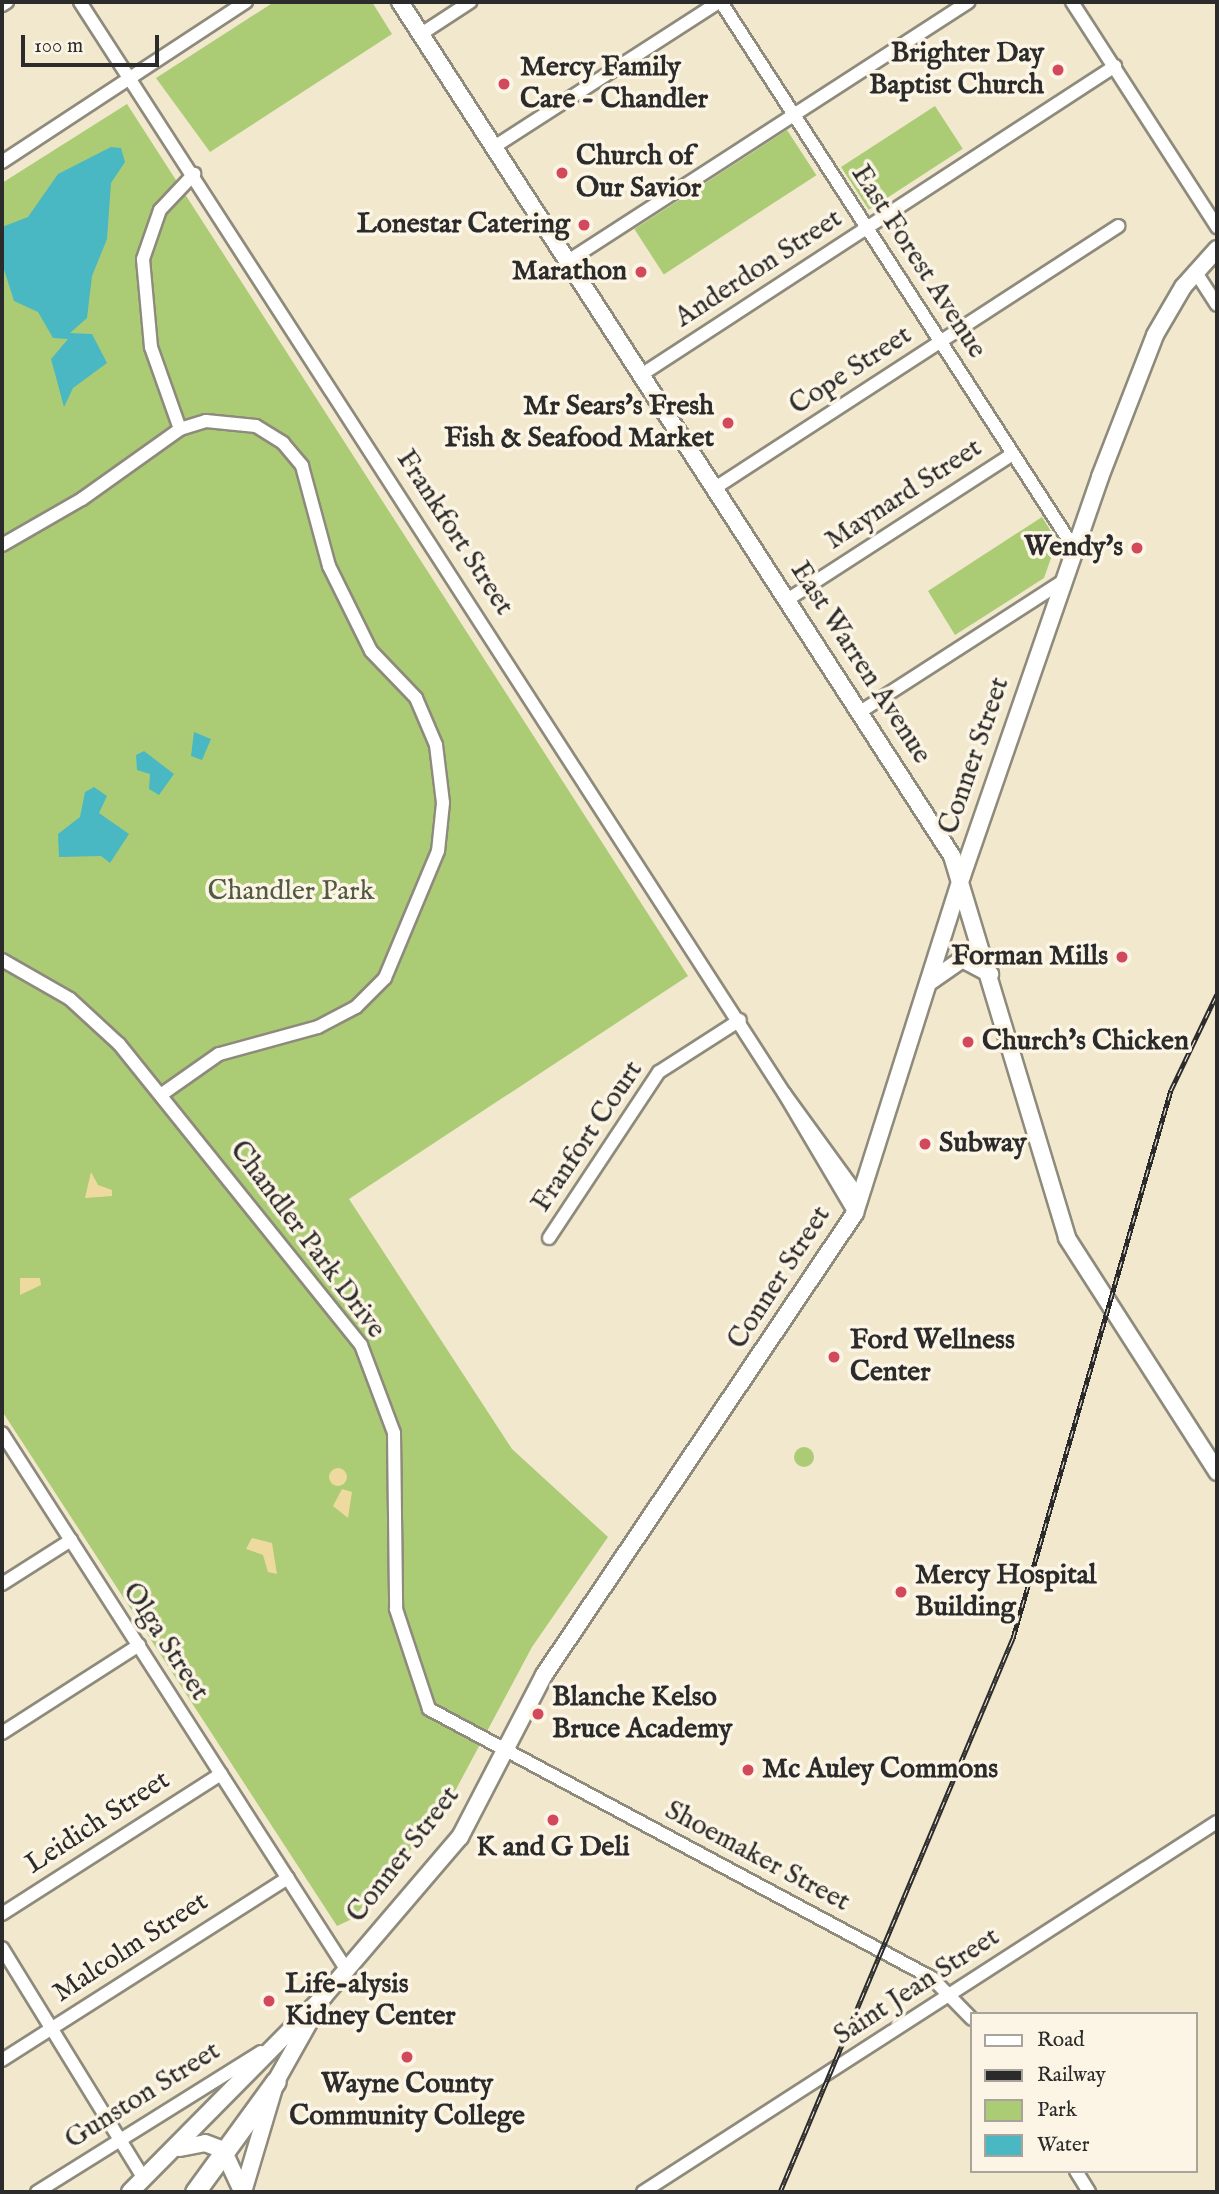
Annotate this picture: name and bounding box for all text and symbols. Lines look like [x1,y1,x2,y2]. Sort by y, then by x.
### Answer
scale bar [24,21,163,65]
text: 100 m [34,33,83,60]
place label: Brighter Day Baptist Church [869,37,1044,103]
place label: Mercy Family Care - Chandler [520,51,708,117]
marker: Brighter Day Baptist Church [1050,62,1066,78]
marker: Mercy Family Care - Chandler [494,74,514,94]
place label: Church of Our Savior [576,140,701,206]
street label: East Forest Avenue [843,159,993,365]
marker: Church of Our Savior [554,165,570,181]
street label: Anderdon Street [669,203,849,335]
place label: Lonestar Catering [357,208,570,242]
marker: Lonestar Catering [576,217,592,233]
place label: Marathon [512,255,627,289]
marker: Marathon [633,264,649,280]
street label: Cope Street [784,319,918,423]
place label: Mr Sears's Fresh Fish & Seafood Market [444,390,714,456]
marker: Mr Sears's Fresh Fish & Seafood Market [720,415,736,431]
street label: Maynard Street [819,432,989,558]
street label: Frankfort Street [388,444,520,622]
place label: Wendy's [1024,531,1123,565]
marker: Wendy's [1129,540,1145,556]
street label: East Warren Avenue [782,556,938,770]
street label: Conner Street [932,673,1018,839]
park label: Chandler Park [208,875,374,909]
place label: Forman Mills [951,940,1108,974]
marker: Forman Mills [1114,949,1130,965]
place label: Church's Chicken [982,1025,1189,1059]
marker: Church's Chicken [960,1034,976,1050]
street label: Franfort Court [525,1055,651,1219]
place label: Subway [939,1127,1026,1161]
street label: Chandler Park Drive [222,1135,392,1345]
marker: Subway [917,1136,933,1152]
street label: Conner Street [721,1200,839,1356]
place label: Ford Wellness Center [850,1324,1015,1390]
marker: Ford Wellness Center [824,1347,844,1367]
place label: Mercy Hospital Building [915,1559,1097,1625]
street label: Olga Street [114,1577,216,1707]
marker: Mercy Hospital Building [893,1584,909,1600]
place label: Blanche Kelso Bruce Academy [552,1681,732,1747]
marker: Blanche Kelso Bruce Academy [530,1706,546,1722]
place label: Mc Auley Commons [762,1753,998,1787]
marker: Mc Auley Commons [740,1762,756,1778]
street label: Leidich Street [20,1764,176,1882]
street label: Conner Street [340,1780,468,1930]
street label: Shoemaker Street [659,1794,855,1920]
marker: K and G Deli [545,1812,561,1828]
place label: K and G Deli [476,1831,630,1865]
street label: Malcolm Street [47,1885,215,2011]
street label: Saint Jean Street [828,1921,1006,2053]
place label: Life-alysis Kidney Center [285,1968,456,2034]
marker: Life-alysis Kidney Center [259,1991,279,2011]
legend [970,2012,1198,2173]
text: Road [1037,2027,1084,2054]
street label: Gunston Street [59,2035,227,2157]
marker: Wayne County Community College [399,2049,415,2065]
text: Railway [1037,2062,1106,2089]
place label: Wayne County Community College [289,2068,525,2134]
text: Park [1037,2097,1077,2124]
text: Water [1037,2132,1089,2159]

